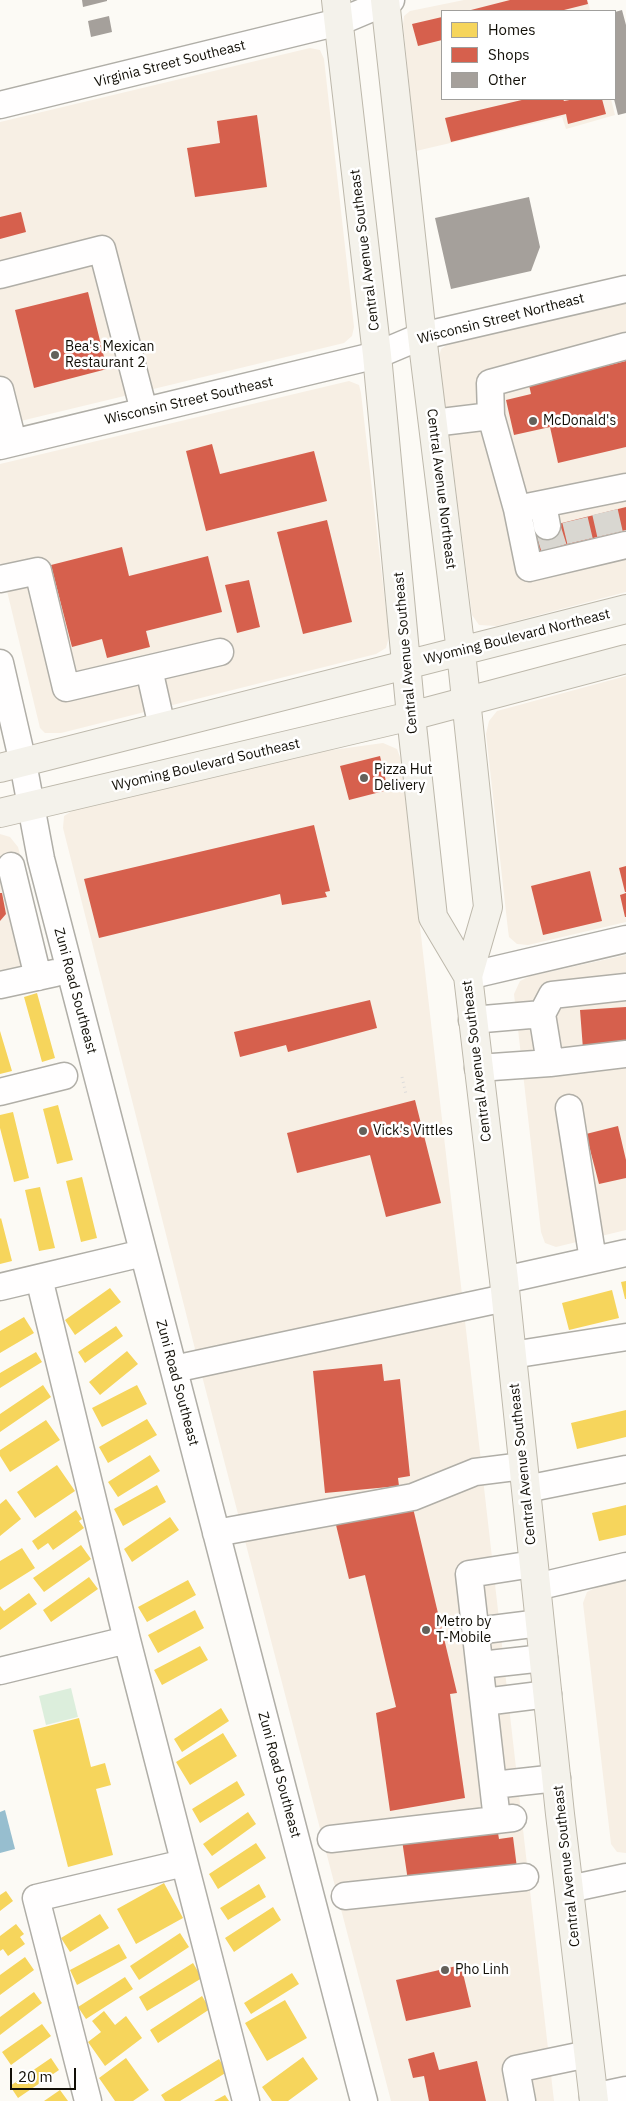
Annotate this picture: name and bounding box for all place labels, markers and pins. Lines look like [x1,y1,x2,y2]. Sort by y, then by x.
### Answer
place label: Bea's Mexican Restaurant 2 [65,339,155,372]
marker: Bea's Mexican Restaurant 2 [49,349,61,361]
place label: McDonald's [543,413,616,429]
marker: McDonald's [527,415,539,427]
place label: Pizza Hut Delivery [374,762,433,794]
marker: Pizza Hut Delivery [358,772,370,784]
place label: Vick's Vittles [373,1123,453,1139]
marker: Vick's Vittles [357,1125,369,1137]
place label: Metro by T-Mobile [436,1614,491,1646]
marker: Metro by T-Mobile [420,1624,432,1636]
place label: Pho Linh [455,1962,509,1978]
marker: Pho Linh [439,1964,451,1976]

